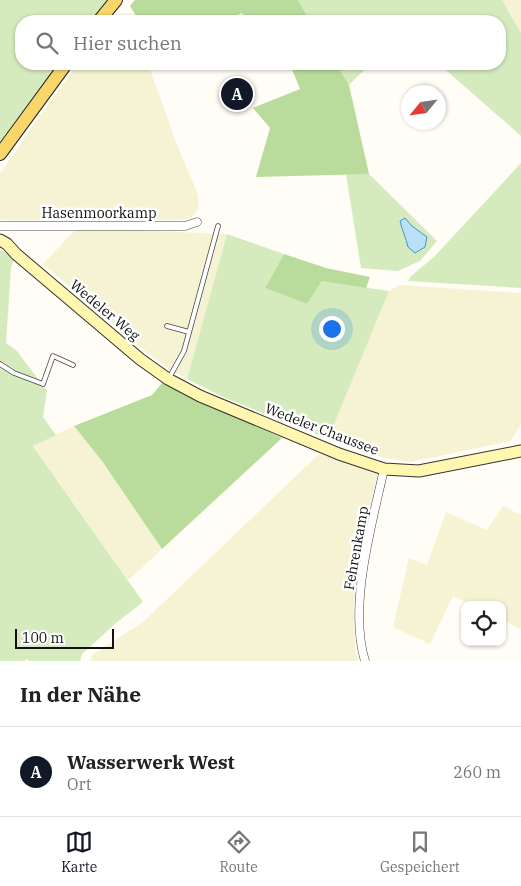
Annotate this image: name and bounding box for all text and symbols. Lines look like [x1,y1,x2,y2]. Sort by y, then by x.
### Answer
search box [15,15,506,70]
icon: search [33,29,61,57]
text: Hier suchen [73,31,182,55]
pin: A [221,75,253,113]
north arrow [401,85,446,130]
street label: Hasenmoorkamp [41,204,157,222]
street label: Wedeler Weg [66,276,144,345]
your location [319,316,345,342]
street label: Wedeler Chaussee [263,399,381,459]
street label: Fehrenkamp [340,505,372,591]
map controls [461,601,506,646]
button: locate [461,601,506,646]
scale bar [15,626,114,649]
text: 100 m [22,629,64,647]
text: In der Nähe [20,680,141,708]
text: Wasserwerk West [67,750,235,774]
text: A [30,762,42,782]
text: 260 m [453,762,501,782]
text: Ort [67,774,91,794]
tab: Karte [61,828,97,876]
tab: Route [220,828,258,876]
tab: Gespeichert [380,828,460,876]

